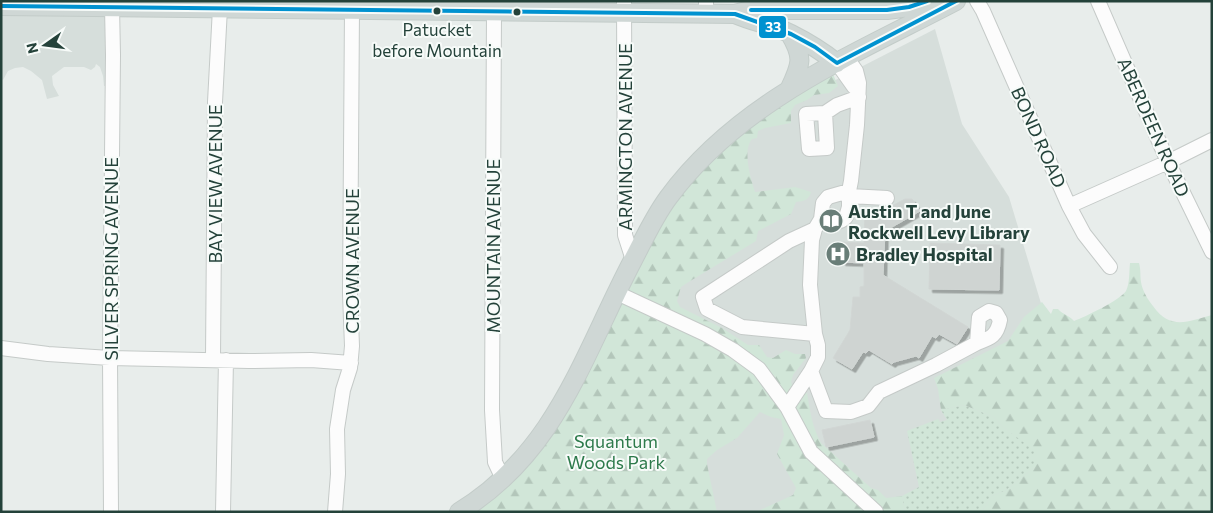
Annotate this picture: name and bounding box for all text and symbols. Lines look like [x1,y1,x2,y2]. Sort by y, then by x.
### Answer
marker: Patucket before Mountain [432,6,442,16]
unlabelled marker [512,7,522,17]
line badge: 33 [758,15,787,39]
text: 33 [765,18,781,35]
place label: Patucket before Mountain [372,19,502,61]
north arrow [20,20,70,70]
text: N [22,41,41,55]
street label: ARMINGTON AVENUE [614,43,636,231]
street label: ABERDEEN ROAD [1113,54,1195,200]
street label: BOND ROAD [1007,83,1071,191]
street label: BAY VIEW AVENUE [204,104,226,264]
street label: SILVER SPRING AVENUE [100,157,122,361]
street label: MOUNTAIN AVENUE [482,159,504,333]
street label: CROWN AVENUE [341,188,363,334]
place label: Austin T and June Rockwell Levy Library [848,200,1030,243]
library icon: Austin T and June Rockwell Levy Library [818,208,844,234]
hospital icon: Bradley Hospital [825,241,851,267]
place label: Bradley Hospital [856,243,993,265]
park label: Squantum Woods Park [567,430,665,473]

